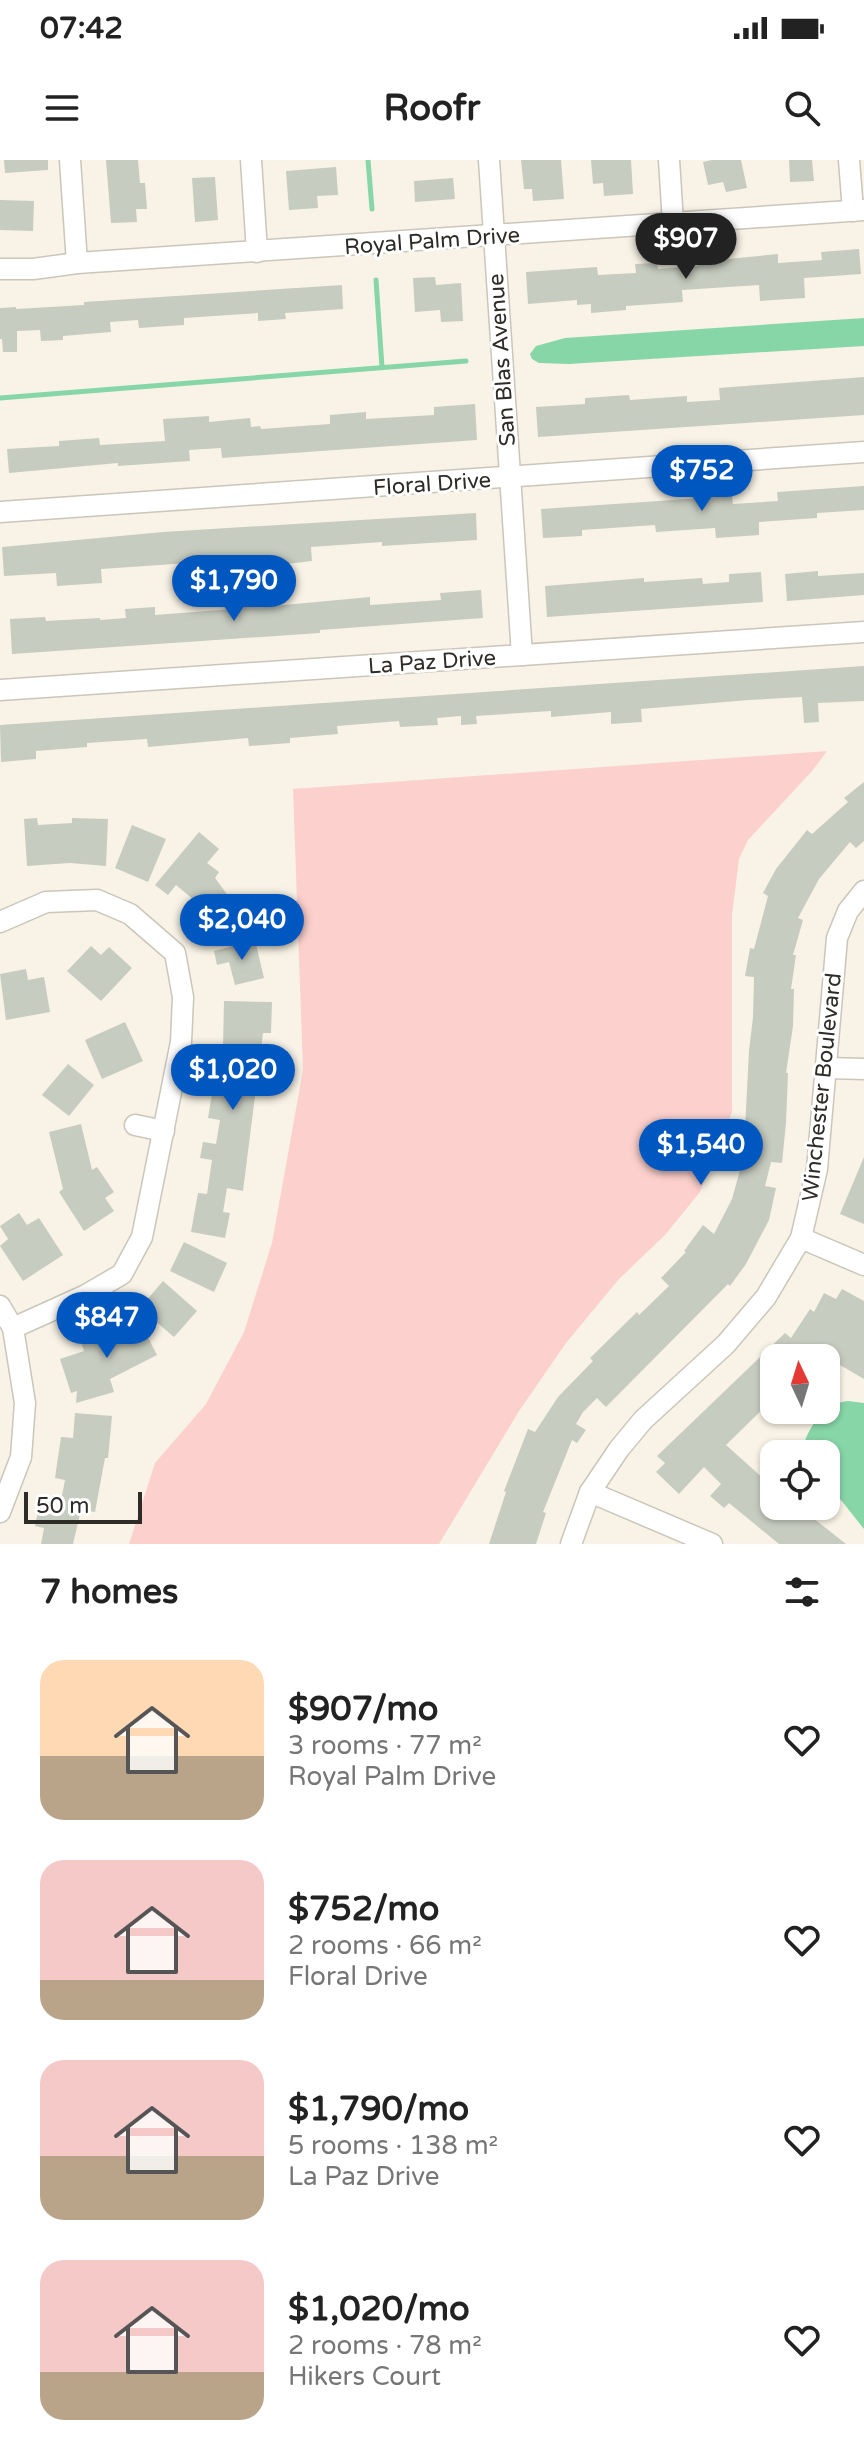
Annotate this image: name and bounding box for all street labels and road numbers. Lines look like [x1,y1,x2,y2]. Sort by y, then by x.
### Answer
street label: Royal Palm Drive [343,222,521,260]
street label: San Blas Avenue [483,273,521,447]
street label: Floral Drive [372,467,492,501]
street label: La Paz Drive [367,645,497,679]
street label: Winchester Boulevard [797,972,847,1203]

